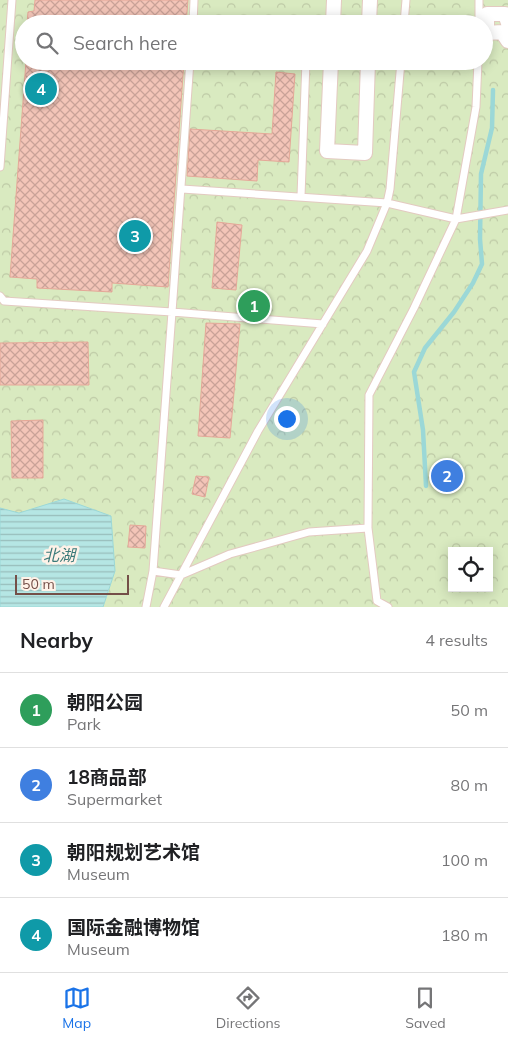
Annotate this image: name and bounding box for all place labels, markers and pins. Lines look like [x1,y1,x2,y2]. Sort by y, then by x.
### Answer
pin: 4 [25,70,57,108]
pin: 3 [119,217,151,255]
pin: 1 [238,287,270,325]
pin: 2 [431,457,463,495]

